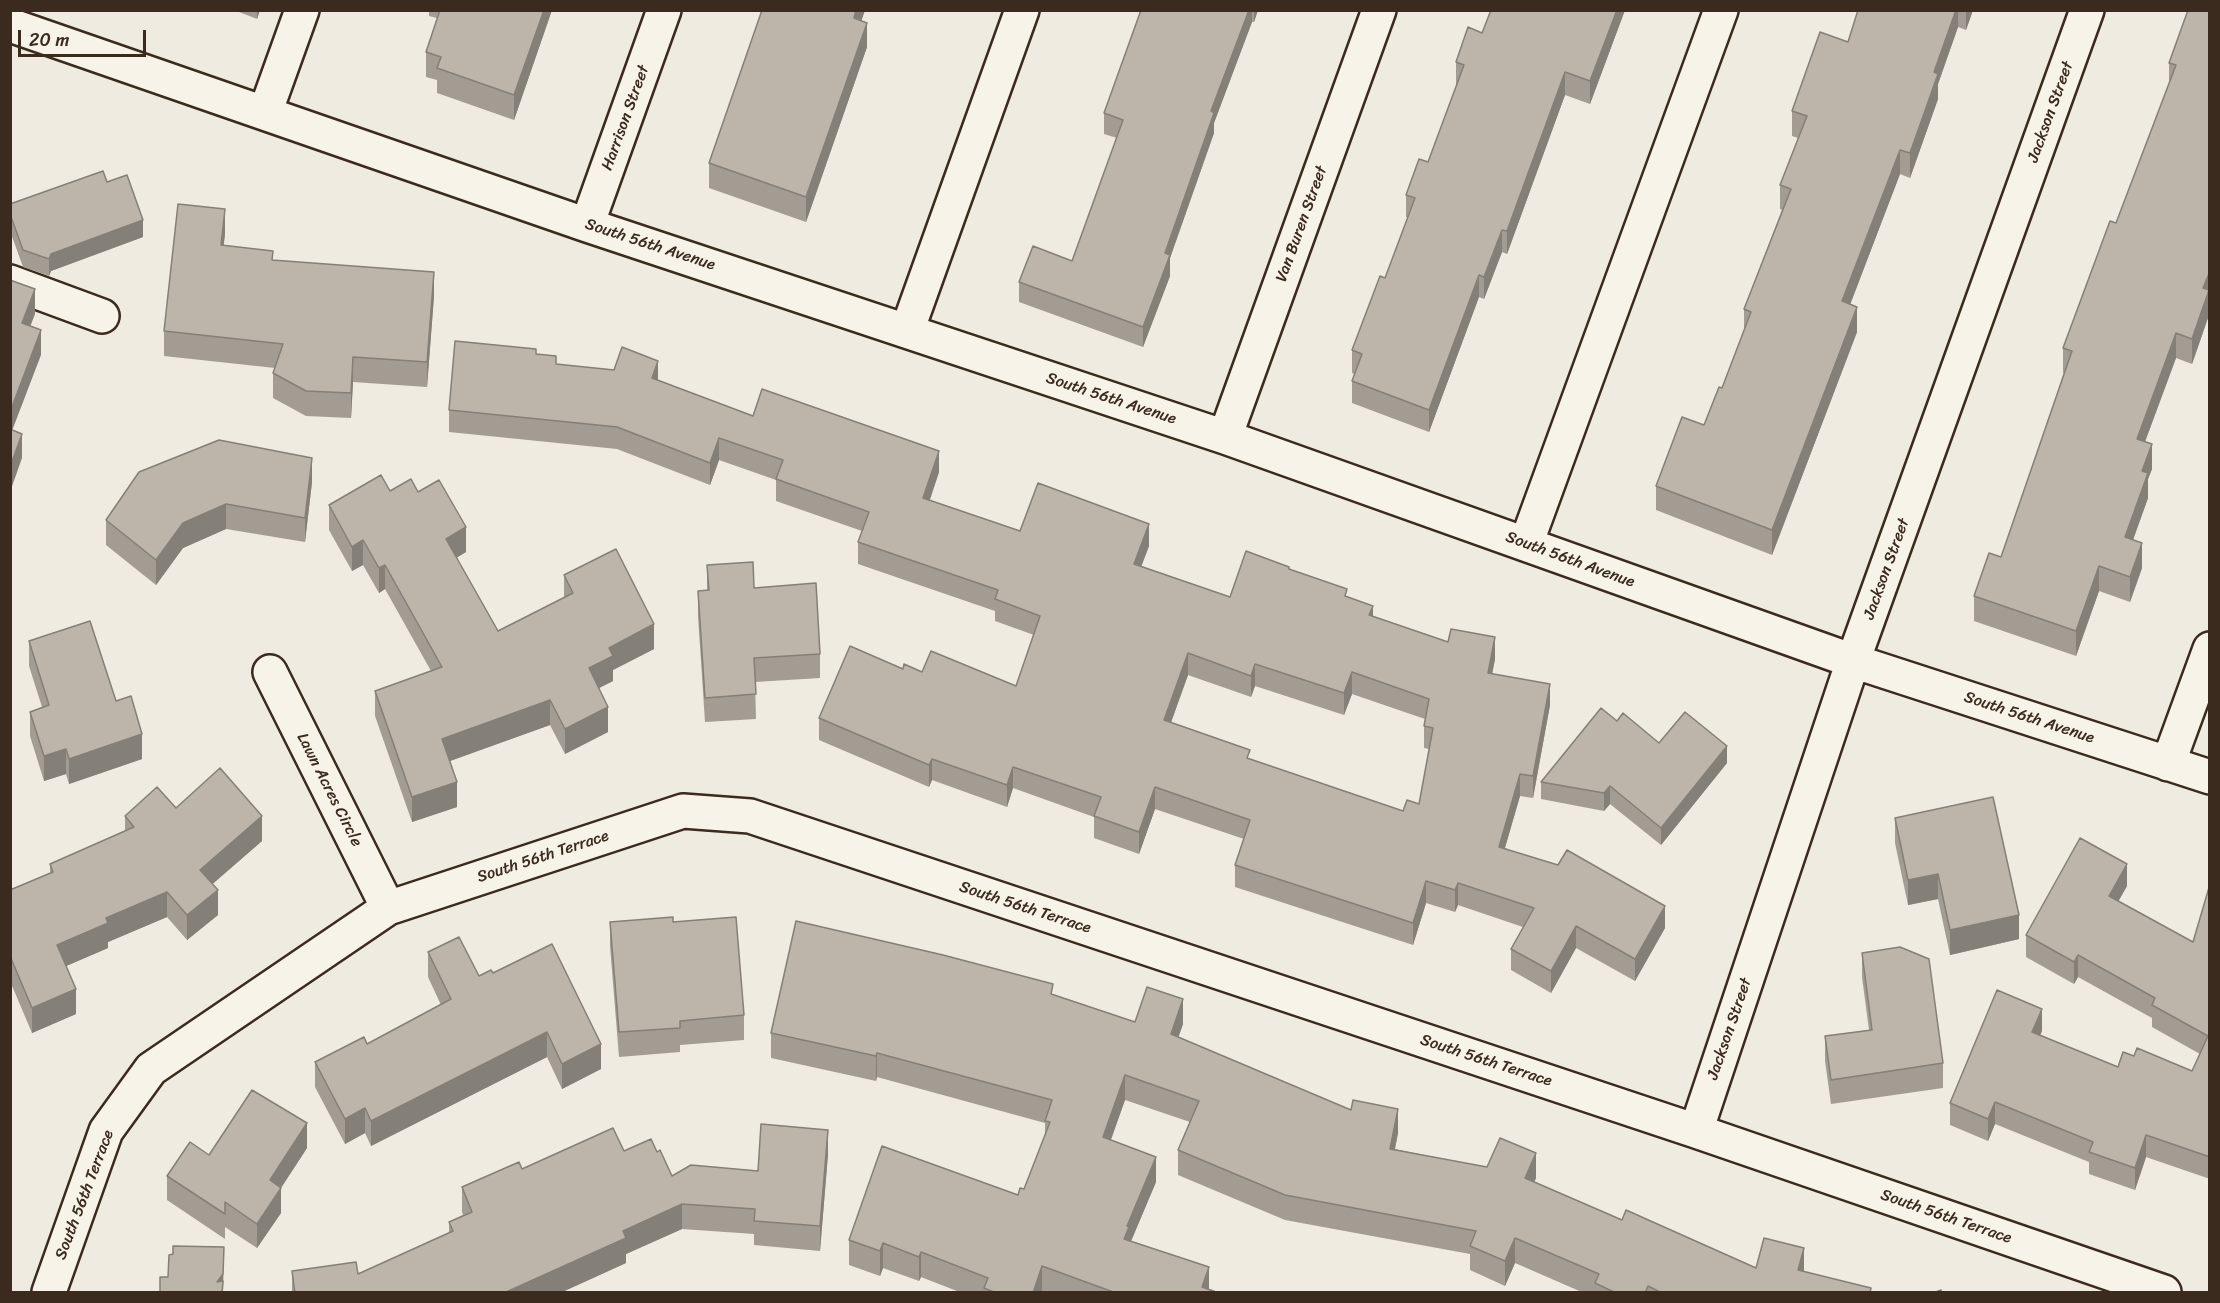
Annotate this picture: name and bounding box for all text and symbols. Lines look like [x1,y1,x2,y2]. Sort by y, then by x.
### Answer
scale bar [21,18,148,56]
text: 20 m [29,24,69,56]
street label: Jackson Street [2024,59,2078,165]
street label: Harrison Street [598,63,654,173]
street label: Van Buren Street [1272,163,1332,285]
street label: South 56th Avenue [582,215,718,275]
street label: South 56th Avenue [1043,369,1179,429]
street label: Jackson Street [1860,516,1914,622]
street label: South 56th Avenue [1503,528,1637,592]
street label: South 56th Avenue [1961,688,2097,748]
street label: Lawn Acres Circle [292,730,366,850]
street label: South 56th Terrace [475,827,611,887]
street label: South 56th Terrace [957,878,1093,938]
street label: Jackson Street [1704,976,1756,1082]
street label: South 56th Terrace [1418,1031,1554,1091]
street label: South 56th Terrace [51,1128,119,1262]
street label: South 56th Terrace [1878,1186,2014,1248]

